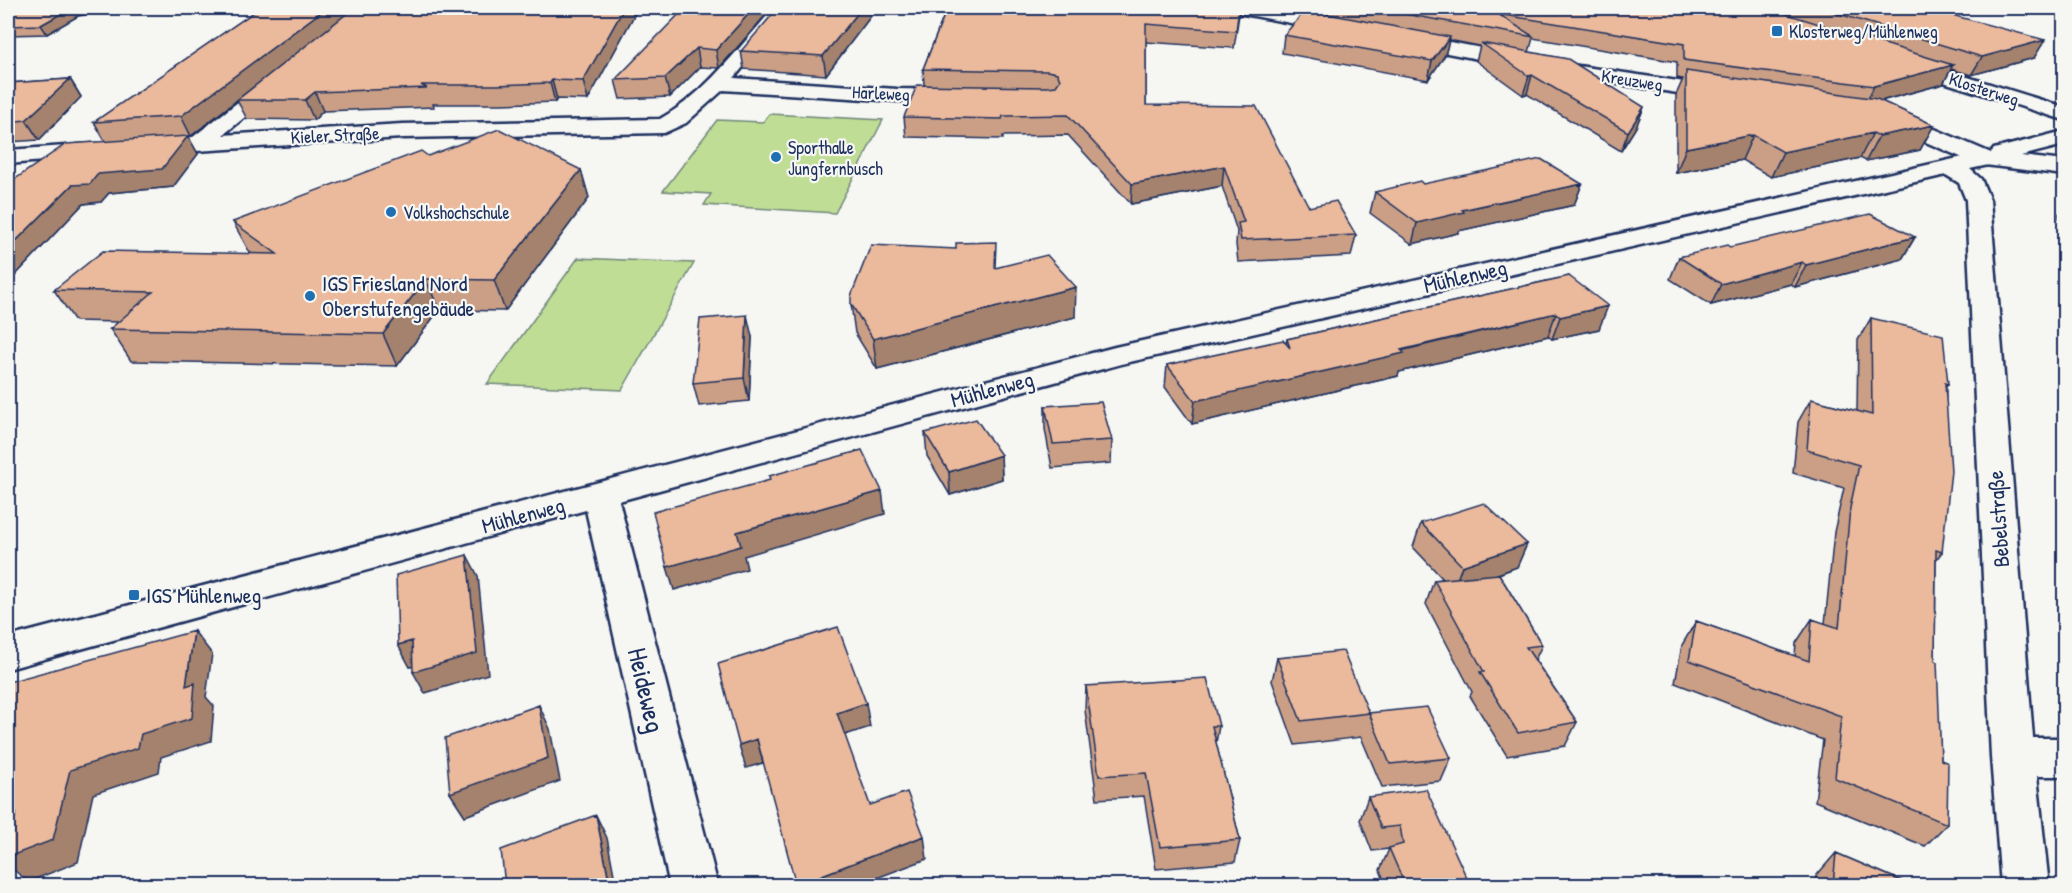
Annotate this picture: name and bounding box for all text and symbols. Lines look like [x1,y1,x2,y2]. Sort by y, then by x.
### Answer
place label: Klosterweg/Mühlenweg [1789,19,1938,44]
marker: Klosterweg/Mühlenweg [1770,24,1784,38]
street label: Kreuzweg [1599,63,1665,97]
street label: Klosterweg [1946,66,2022,112]
street label: Harleweg [851,79,911,107]
street label: Kieler Straße [290,120,380,150]
place label: Sporthalle Jungfernbusch [788,135,883,181]
marker: Sporthalle Jungfernbusch [769,150,783,164]
place label: Volkshochschule [403,200,510,225]
marker: Volkshochschule [384,205,398,219]
street label: Mühlenweg [1420,252,1510,300]
place label: IGS Friesland Nord Oberstufengebäude [322,268,475,323]
marker: IGS Friesland Nord Oberstufengebäude [303,289,317,303]
street label: Mühlenweg [947,364,1037,414]
street label: Bebelstraße [1980,469,2016,568]
street label: Mühlenweg [478,490,568,540]
place label: IGS Mühlenweg [146,580,261,610]
marker: IGS Mühlenweg [127,588,141,602]
street label: Heideweg [619,644,674,736]

